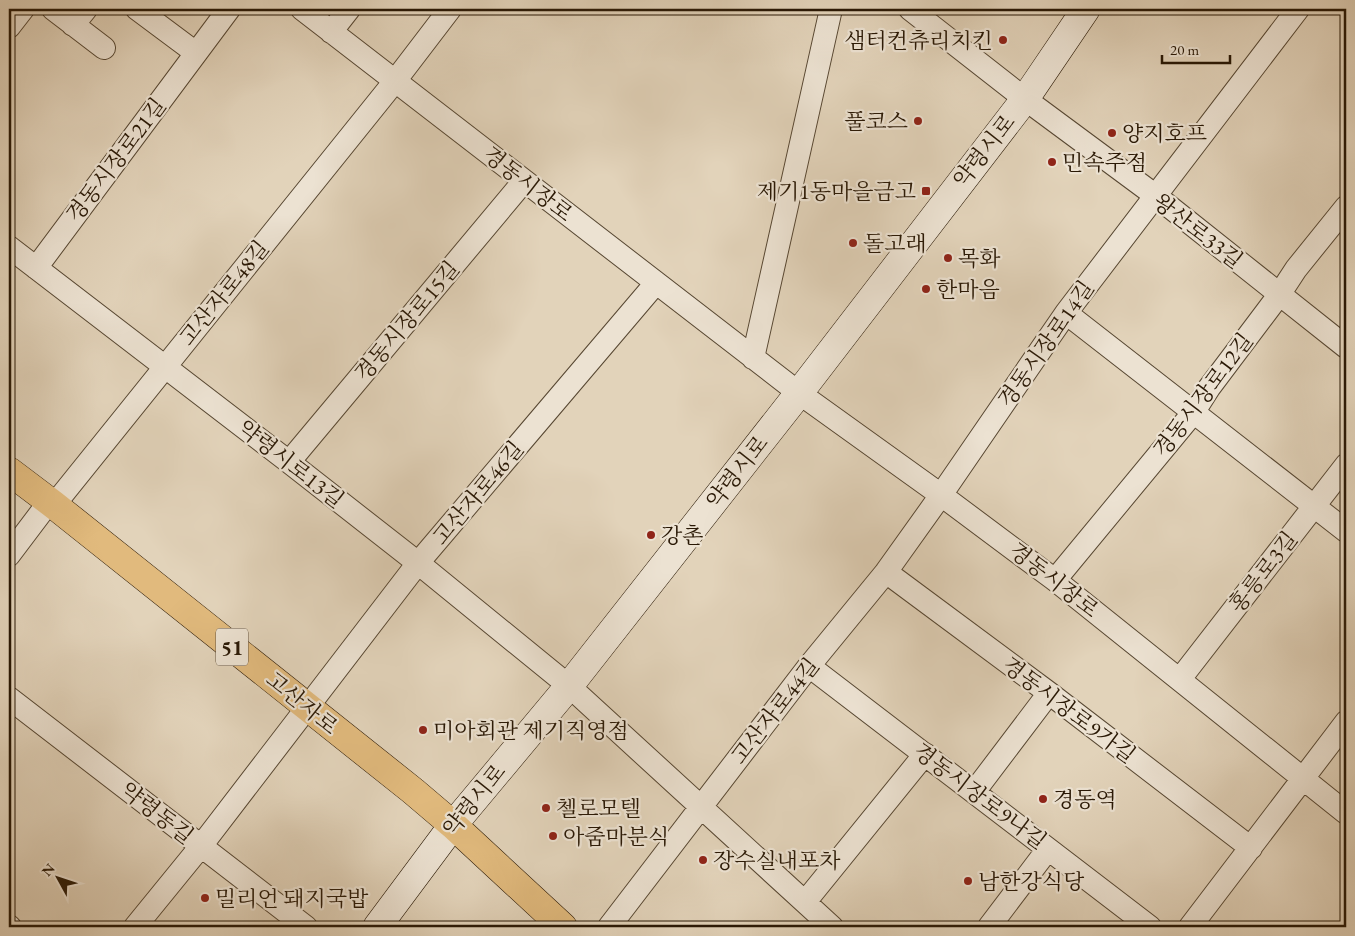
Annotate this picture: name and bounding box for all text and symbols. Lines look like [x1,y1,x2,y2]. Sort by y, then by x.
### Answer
place label: 샘터컨츄리치킨 [844,26,993,55]
scale bar [1162,32,1230,64]
marker: 샘터컨츄리치킨 [997,34,1009,46]
text: 20 m [1170,40,1199,59]
street label: 경동시장로21길 [60,92,172,228]
place label: 풀코스 [844,107,908,136]
street label: 약령시로 [946,109,1022,193]
marker: 풀코스 [912,115,924,127]
place label: 양지호프 [1122,119,1207,148]
marker: 양지호프 [1106,127,1118,139]
street label: 경동시장로 [477,140,579,228]
place label: 민속주점 [1062,148,1147,177]
marker: 민속주점 [1046,156,1058,168]
place label: 제기1동마을금고 [757,177,916,206]
marker: 제기1동마을금고 [920,185,932,197]
street label: 왕산로33길 [1147,187,1249,275]
place label: 돌고래 [863,229,927,258]
street label: 고산자로48길 [173,234,275,352]
marker: 돌고래 [847,237,859,249]
place label: 목화 [958,244,1001,273]
marker: 목화 [942,252,954,264]
street label: 경동시장로15길 [348,255,466,387]
place label: 한마음 [936,275,1000,304]
street label: 경동시장로14길 [991,275,1101,413]
marker: 한마음 [920,283,932,295]
street label: 경동시장로12길 [1147,327,1259,463]
street label: 약령시로13길 [232,413,350,515]
street label: 약령시로 [699,430,775,514]
street label: 고산자로46길 [426,435,530,551]
place label: 강촌 [661,521,704,550]
street label: 홍릉로3길 [1222,525,1304,619]
marker: 강촌 [645,529,657,541]
street label: 경동시장로 [1003,536,1105,624]
road number: 51 [216,628,248,666]
street label: 경동시장로9가길 [997,650,1141,770]
street label: 고산자로44길 [724,652,826,770]
street label: 고산자로 [260,665,344,741]
place label: 미아회관 제기직영점 [433,716,629,745]
marker: 미아회관 제기직영점 [417,724,429,736]
street label: 경동시장로9나길 [908,736,1052,856]
street label: 약령시로 [436,758,512,842]
street label: 약령동길 [115,775,199,851]
place label: 경동역 [1053,785,1117,814]
marker: 경동역 [1037,793,1049,805]
place label: 첼로모텔 [556,794,641,823]
marker: 첼로모텔 [540,802,552,814]
place label: 아줌마분식 [563,822,669,851]
marker: 아줌마분식 [547,830,559,842]
place label: 장수실내포차 [713,846,841,875]
north arrow [32,854,82,904]
marker: 장수실내포차 [697,854,709,866]
text: N [38,859,59,880]
place label: 남한강식당 [978,867,1085,896]
marker: 남한강식당 [962,875,974,887]
place label: 밀리언 돼지국밥 [215,884,369,913]
marker: 밀리언 돼지국밥 [199,892,211,904]

